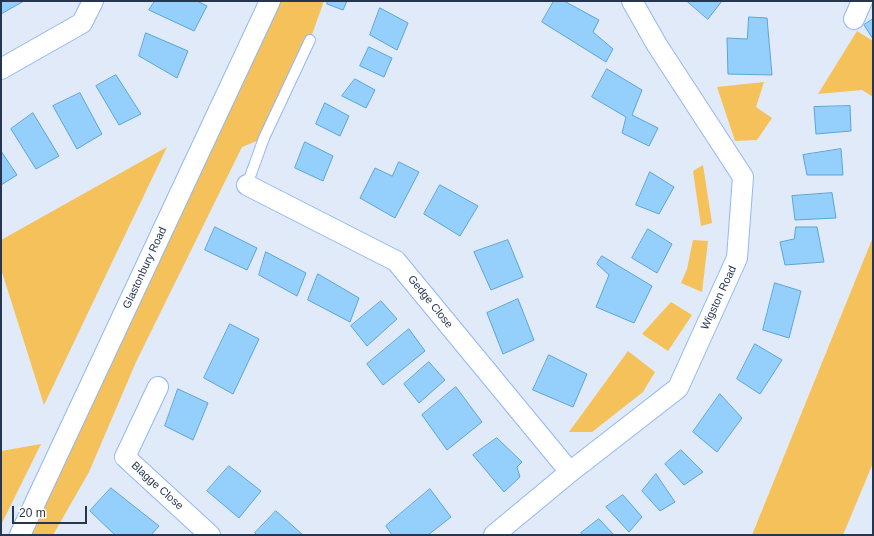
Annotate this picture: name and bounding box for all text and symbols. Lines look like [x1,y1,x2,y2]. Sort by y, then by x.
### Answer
street label: Glastonbury Road [120,225,170,311]
street label: Wigston Road [698,264,740,332]
street label: Gedge Close [405,273,455,331]
street label: Blagge Close [128,459,186,513]
scale bar [14,498,89,524]
text: 20 m [19,506,46,520]

